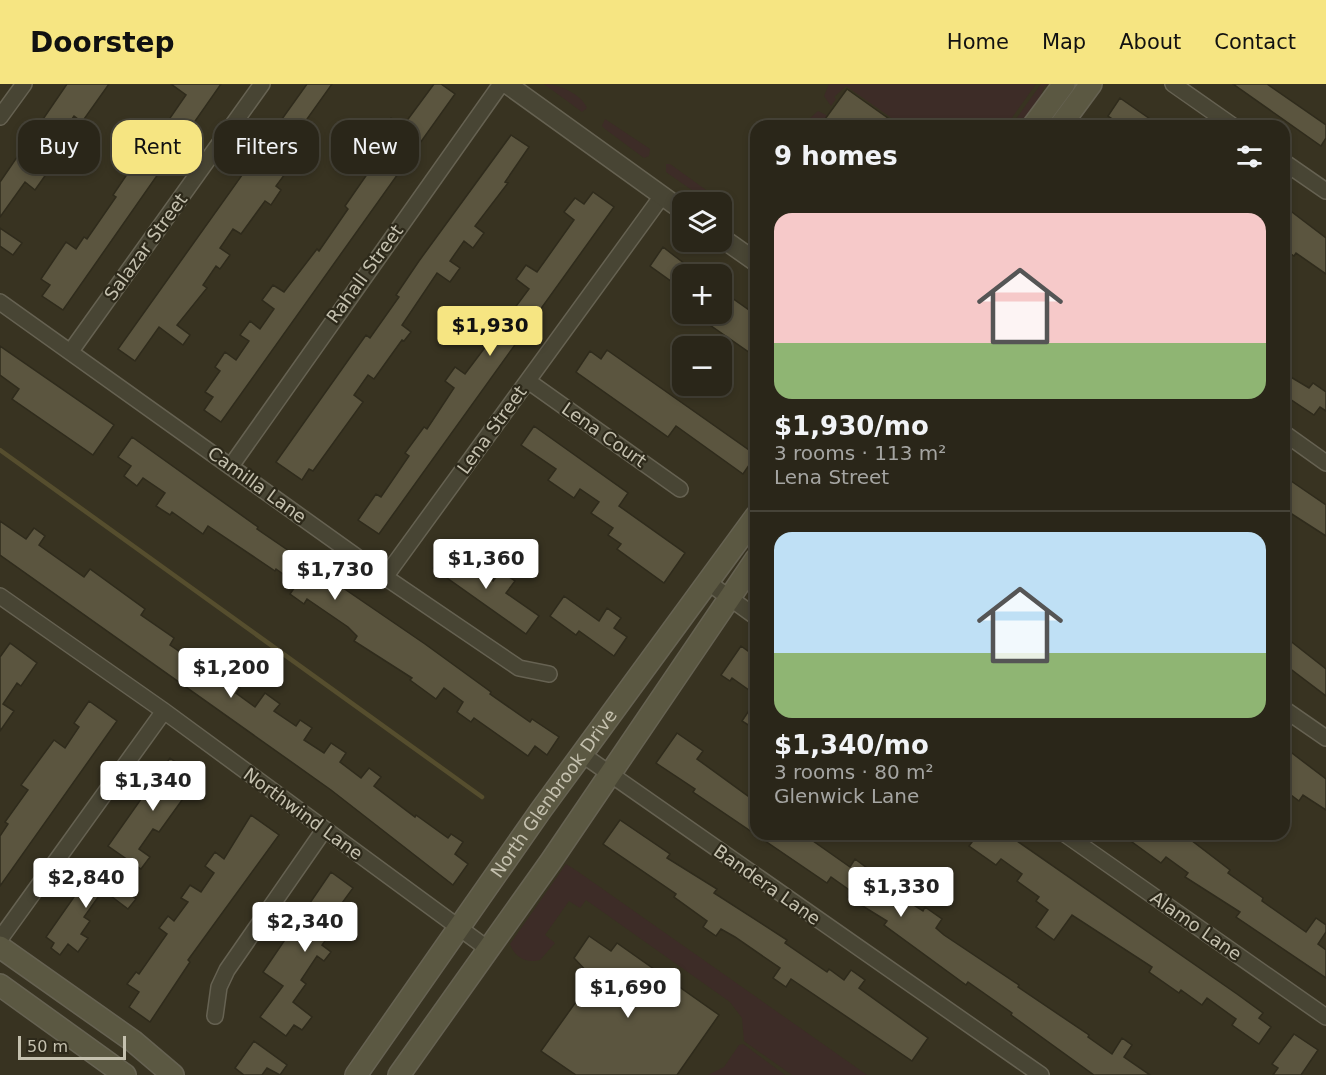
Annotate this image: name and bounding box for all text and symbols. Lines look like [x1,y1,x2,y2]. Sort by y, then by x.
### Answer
text: Doorstep [30,26,175,59]
text: Home [947,30,1009,54]
text: Map [1042,30,1086,54]
text: About [1119,30,1181,54]
text: Contact [1214,30,1296,54]
chip: Buy [18,120,100,174]
chip: Rent [112,120,202,174]
chip: Filters [214,120,319,174]
chip: New [331,120,419,174]
icon: filters [1233,140,1266,173]
text: 9 homes [774,141,898,171]
street label: Salazar Street [100,189,191,304]
map controls [672,192,732,396]
button: layers [672,192,732,252]
street label: Rahall Street [322,221,407,327]
icon: home [966,252,1074,360]
button: + [672,264,732,324]
pin: $1,930 [441,306,539,357]
text: $1,930 [451,313,529,337]
button: − [672,336,732,396]
street label: Lena Street [453,382,531,478]
street label: Lena Court [558,398,651,471]
text: $1,930/mo [774,411,929,441]
text: 3 rooms · 113 m² [774,441,946,465]
street label: Camilla Lane [204,442,311,527]
text: Lena Street [774,465,889,489]
pin: $1,360 [437,539,535,590]
text: $1,360 [447,546,525,570]
pin: $1,730 [286,550,384,601]
text: $1,730 [296,557,374,581]
icon: home [966,571,1074,679]
pin: $1,200 [182,648,280,699]
text: $1,200 [192,655,270,679]
street label: North Glenbrook Drive [486,705,621,882]
text: $1,340/mo [774,730,929,760]
text: 3 rooms · 80 m² [774,760,934,784]
pin: $1,340 [104,761,202,812]
street label: Northwind Lane [240,763,367,864]
text: $1,340 [114,768,192,792]
text: Glenwick Lane [774,784,919,808]
street label: Bandera Lane [710,840,824,929]
pin: $2,840 [37,858,135,909]
text: $2,840 [47,865,125,889]
pin: $1,330 [852,867,950,918]
text: $1,330 [862,874,940,898]
street label: Alamo Lane [1147,887,1246,965]
pin: $2,340 [256,902,354,953]
text: $2,340 [266,909,344,933]
pin: $1,690 [579,968,677,1019]
text: $1,690 [589,975,667,999]
scale bar [18,1033,126,1060]
text: 50 m [27,1037,68,1056]

